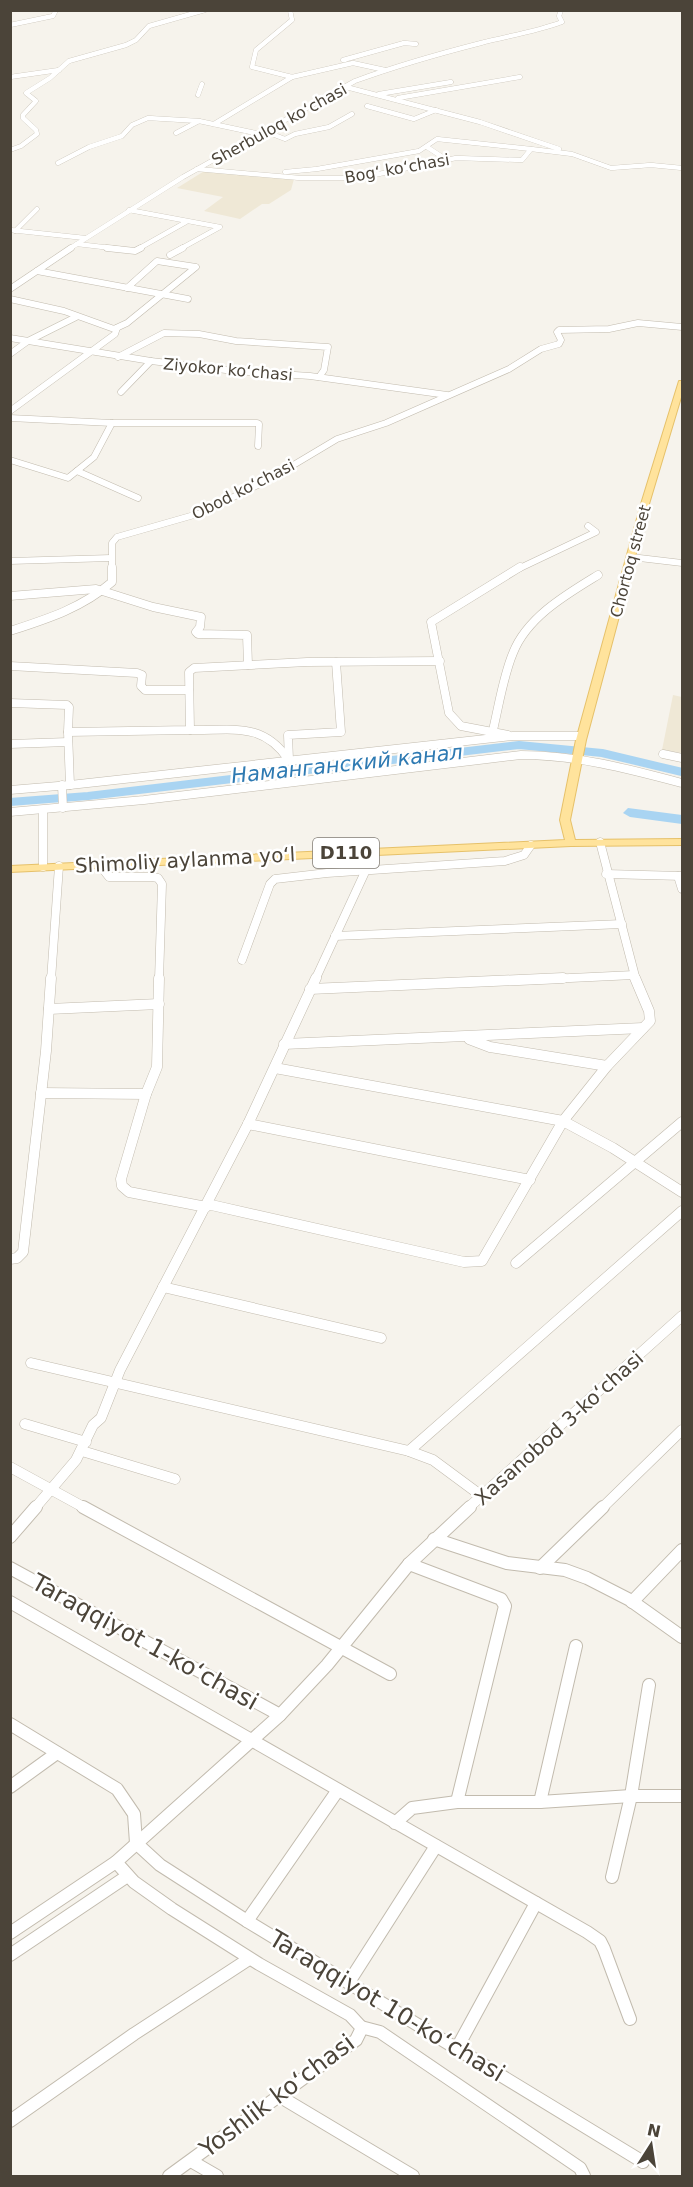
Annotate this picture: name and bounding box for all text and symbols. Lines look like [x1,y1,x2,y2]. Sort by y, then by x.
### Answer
street label: Sherbuloq koʻchasi [208,79,350,169]
street label: Bogʻ koʻchasi [343,150,451,187]
street label: Ziyokor koʻchasi [162,354,293,385]
street label: Obod koʻchasi [189,455,298,524]
street label: Chortoq street [606,503,655,620]
water label: Наманганский канал [230,740,464,788]
road number: D110 [313,838,379,868]
street label: Shimoliy aylanma yoʻl [74,842,296,878]
street label: Xasanobod 3-koʻchasi [470,1346,648,1510]
street label: Taraqqiyot 1-koʻchasi [26,1568,263,1716]
street label: Taraqqiyot 10-koʻchasi [263,1924,510,2087]
street label: Yoshlik koʻchasi [193,2029,360,2164]
north arrow [621,2115,681,2175]
text: N [645,2120,663,2142]

